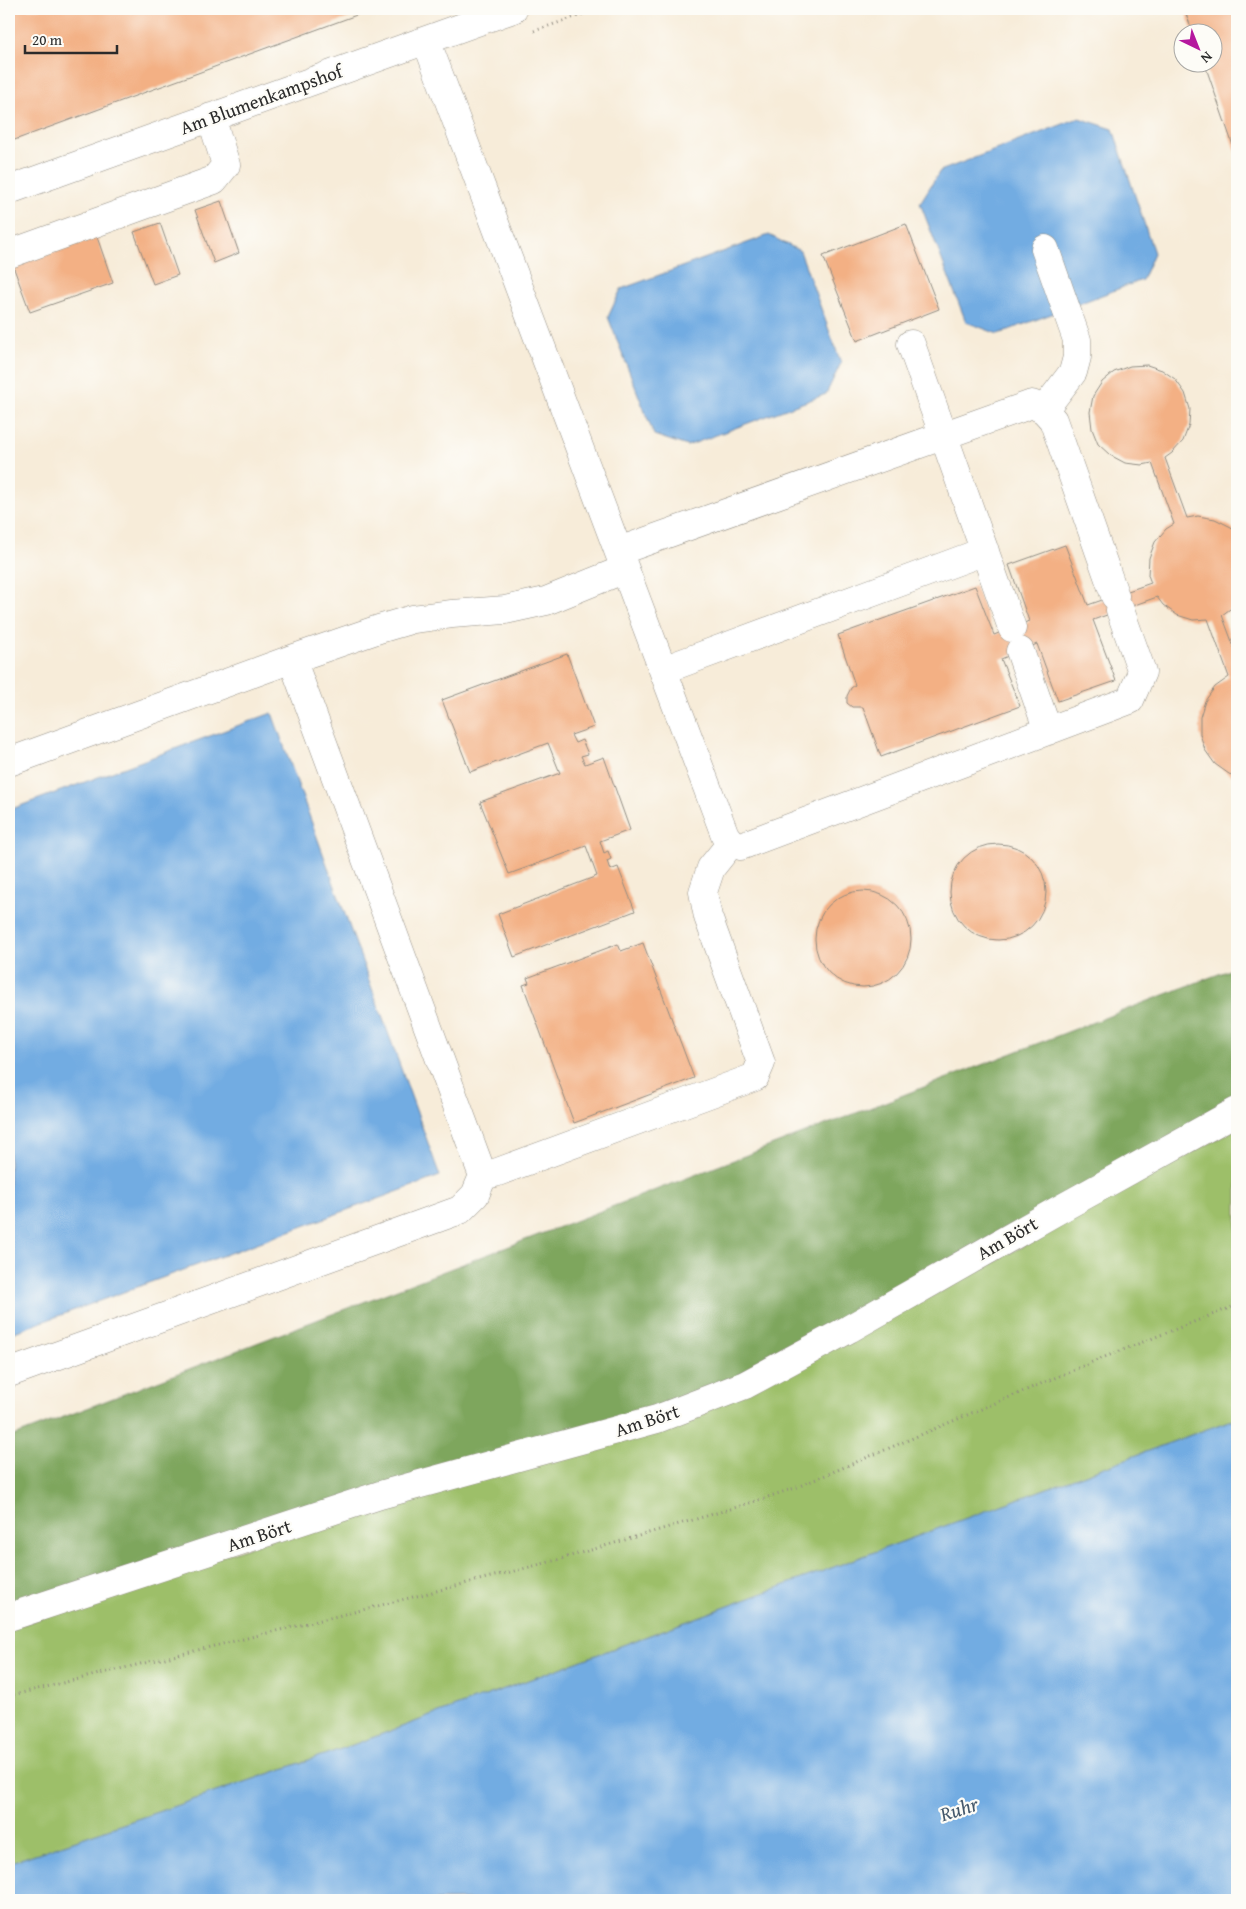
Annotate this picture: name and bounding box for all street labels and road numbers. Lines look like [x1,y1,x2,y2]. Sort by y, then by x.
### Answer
street label: Am Blumenkampshof [176,56,348,141]
street label: Am Bört [971,1209,1043,1267]
street label: Am Bört [611,1396,683,1444]
street label: Am Bört [223,1511,295,1559]

